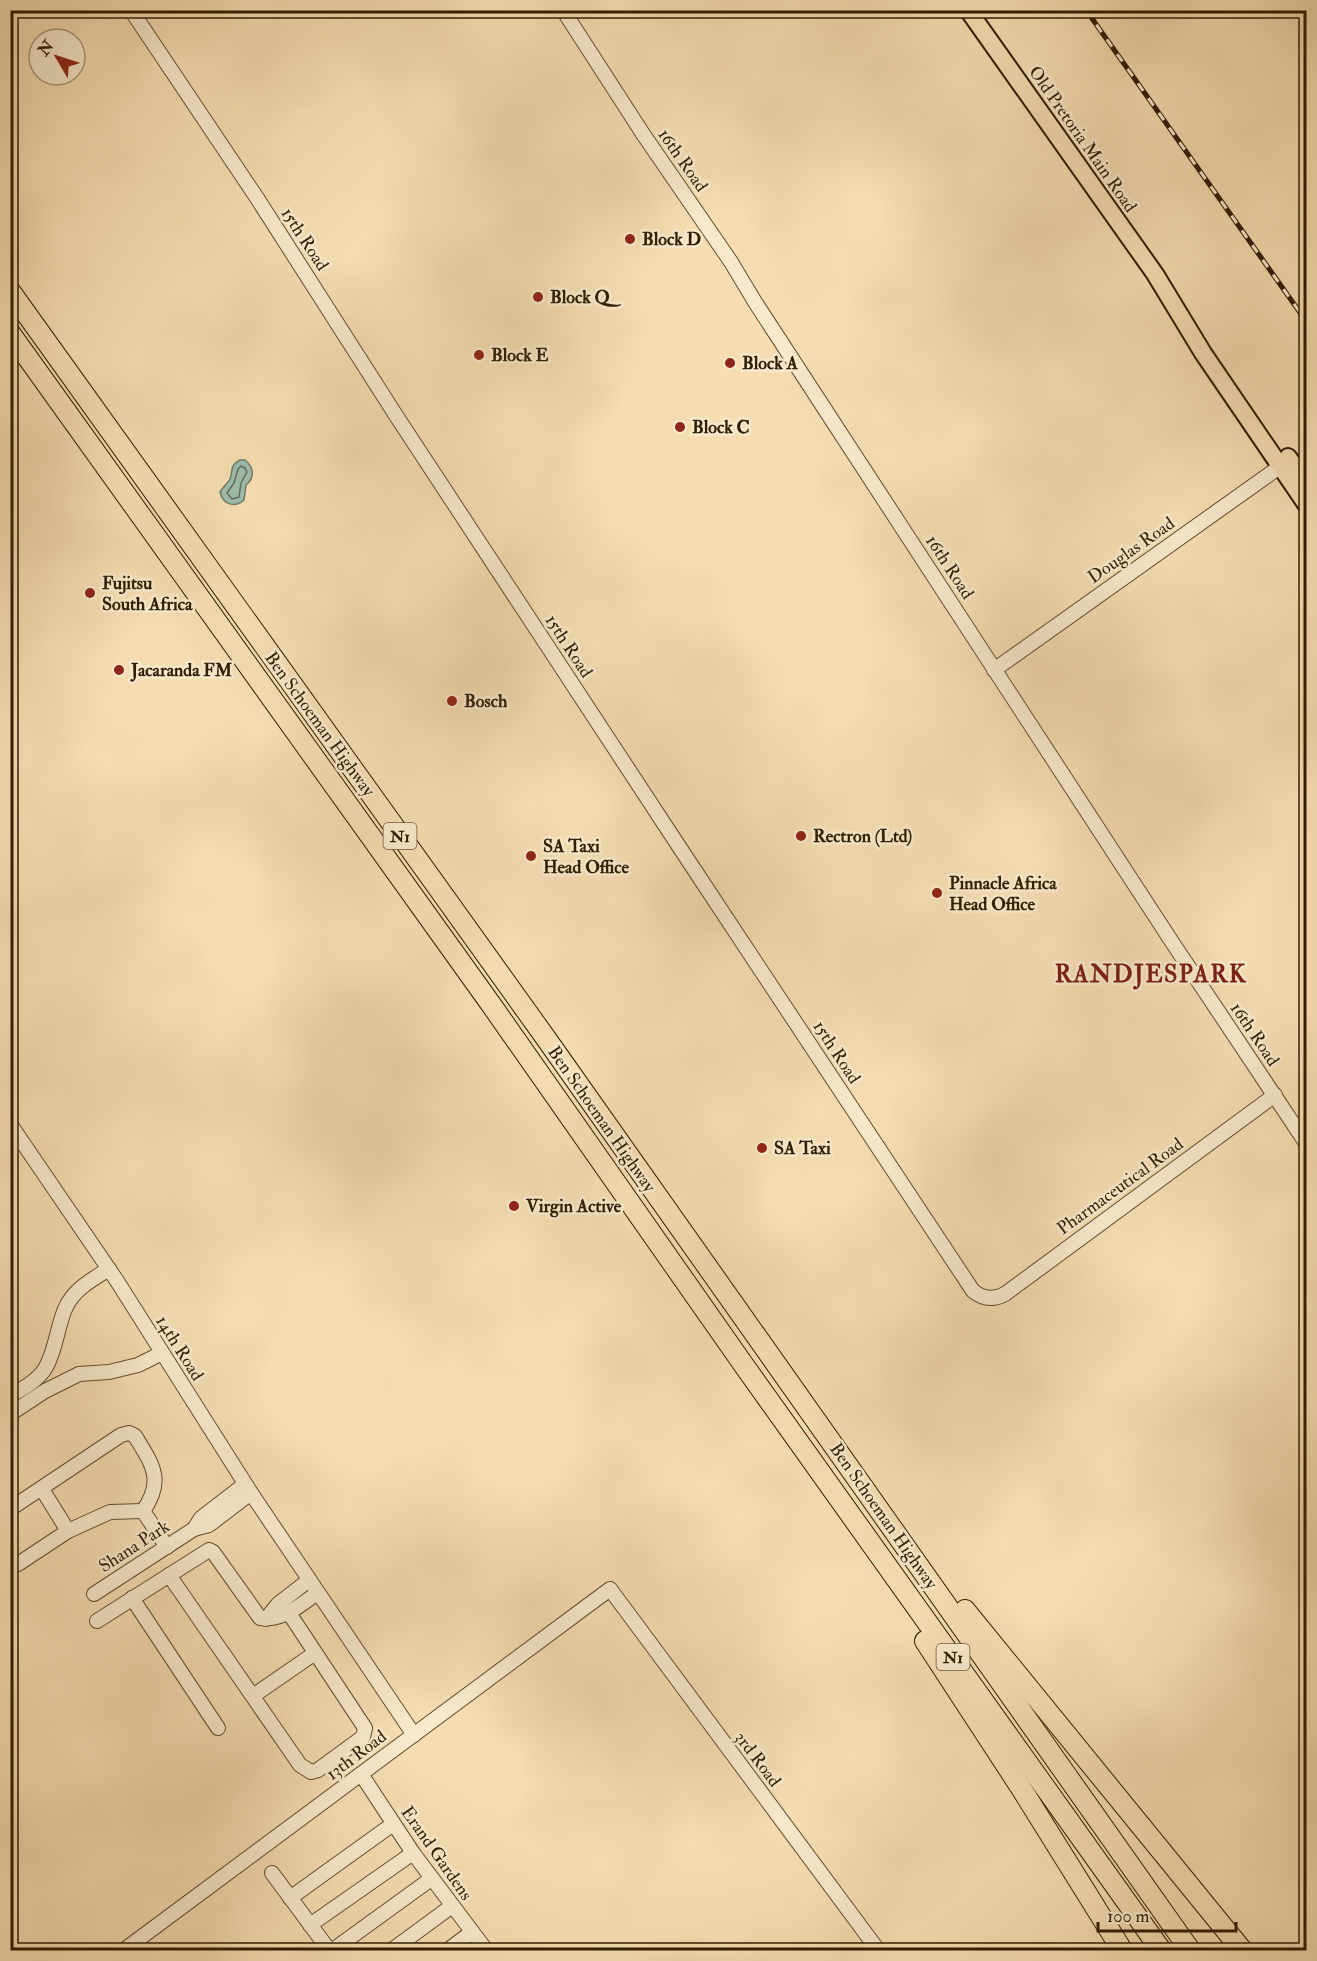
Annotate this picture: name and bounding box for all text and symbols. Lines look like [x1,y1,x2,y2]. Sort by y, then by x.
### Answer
north arrow [27,27,87,87]
text: N [33,36,59,61]
street label: Old Pretoria Main Road [1023,62,1142,217]
street label: 16th Road [652,124,713,197]
street label: 15th Road [276,203,334,275]
place label: Block D [642,228,702,251]
marker: Block D [623,232,637,246]
place label: Block Q [550,286,622,309]
marker: Block Q [531,290,545,304]
place label: Block E [491,344,549,367]
marker: Block E [472,348,486,362]
place label: Block A [742,352,799,375]
marker: Block A [723,356,737,370]
place label: Block C [692,416,750,439]
marker: Block C [673,420,687,434]
street label: Douglas Road [1083,512,1179,589]
street label: 16th Road [920,531,979,604]
place label: Fujitsu South Africa [102,572,193,616]
marker: Fujitsu South Africa [83,586,97,600]
street label: 15th Road [540,610,598,682]
street label: Ben Schoeman Highway [259,647,381,802]
place label: Jacaranda FM [130,659,233,682]
marker: Jacaranda FM [112,663,126,677]
place label: Bosch [464,690,508,713]
marker: Bosch [445,694,459,708]
road number: N1 [384,823,416,849]
place label: Rectron (Ltd) [813,825,913,848]
marker: Rectron (Ltd) [794,829,808,843]
place label: SA Taxi Head Office [543,835,630,879]
marker: SA Taxi Head Office [524,849,538,863]
place label: Pinnacle Africa Head Office [949,872,1057,916]
marker: Pinnacle Africa Head Office [930,886,944,900]
district label: RANDJESPARK [1055,959,1247,990]
street label: 16th Road [1225,998,1284,1071]
street label: 15th Road [808,1016,866,1088]
street label: Ben Schoeman Highway [542,1042,661,1198]
street label: Pharmaceutical Road [1053,1133,1188,1240]
place label: SA Taxi [774,1137,831,1160]
marker: SA Taxi [755,1141,769,1155]
place label: Virgin Active [525,1195,622,1218]
marker: Virgin Active [507,1199,521,1213]
street label: 14th Road [151,1311,209,1385]
street label: Ben Schoeman Highway [824,1439,943,1595]
street label: Shana Park [94,1515,174,1578]
road number: N1 [936,1644,970,1670]
street label: 13th Road [321,1725,391,1786]
street label: 3rd Road [729,1727,786,1792]
street label: Erand Gardens [396,1802,478,1905]
scale bar [1098,1895,1236,1933]
text: 100 m [1107,1905,1150,1928]

